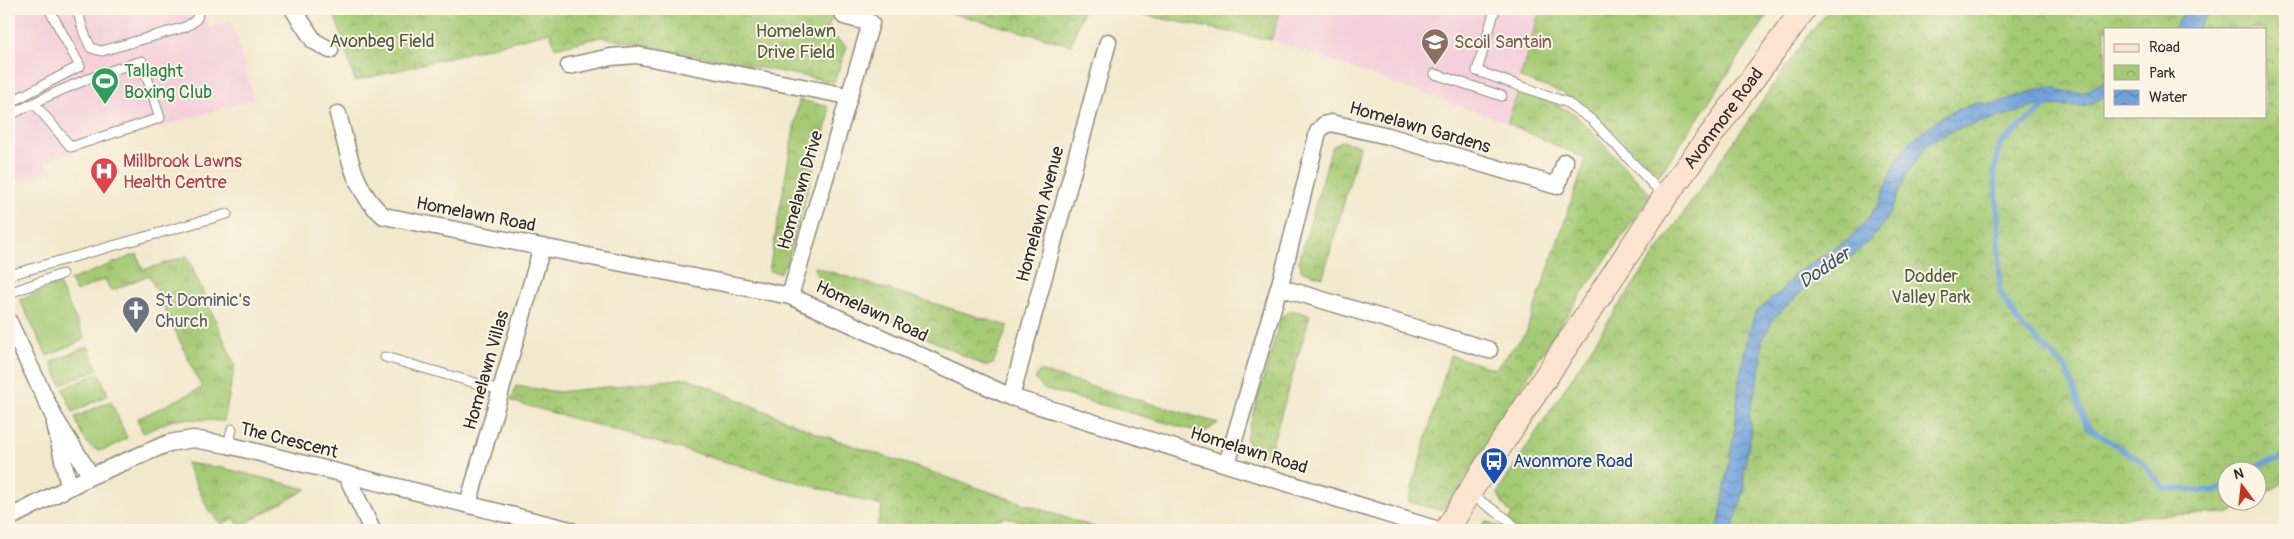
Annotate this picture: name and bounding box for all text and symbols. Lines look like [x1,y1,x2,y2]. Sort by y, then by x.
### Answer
park label: Homelawn Drive Field [756,20,836,64]
school or university icon: Scoil Santain [1420,27,1450,66]
legend [2104,28,2266,118]
park label: Avonbeg Field [329,30,435,53]
place label: Scoil Santain [1454,31,1552,54]
text: Road [2149,38,2180,57]
place label: Tallaght Boxing Club [124,60,212,104]
street label: Avonmore Road [1679,63,1769,174]
text: Park [2149,64,2176,83]
sports icon: Tallaght Boxing Club [90,66,120,105]
text: Water [2149,88,2188,107]
street label: Homelawn Gardens [1346,96,1493,159]
street label: Homelawn Drive [773,128,828,252]
street label: Homelawn Avenue [1011,144,1070,285]
place label: Millbrook Lawns Health Centre [123,150,242,194]
hospital icon: Millbrook Lawns Health Centre [89,156,119,195]
street label: Homelawn Road [414,192,538,237]
water label: Dodder [1794,241,1857,294]
park label: Dodder Valley Park [1891,265,1971,309]
street label: Homelawn Road [812,275,932,348]
place label: St Dominic's Church [155,289,250,333]
church icon: St Dominic's Church [121,295,151,334]
street label: Homelawn Villas [458,308,515,433]
street label: The Crescent [237,417,341,464]
street label: Homelawn Road [1187,422,1310,479]
bus stop icon: Avonmore Road [1479,446,1509,485]
place label: Avonmore Road [1513,450,1633,473]
north arrow [2216,462,2266,512]
text: N [2232,464,2246,483]

